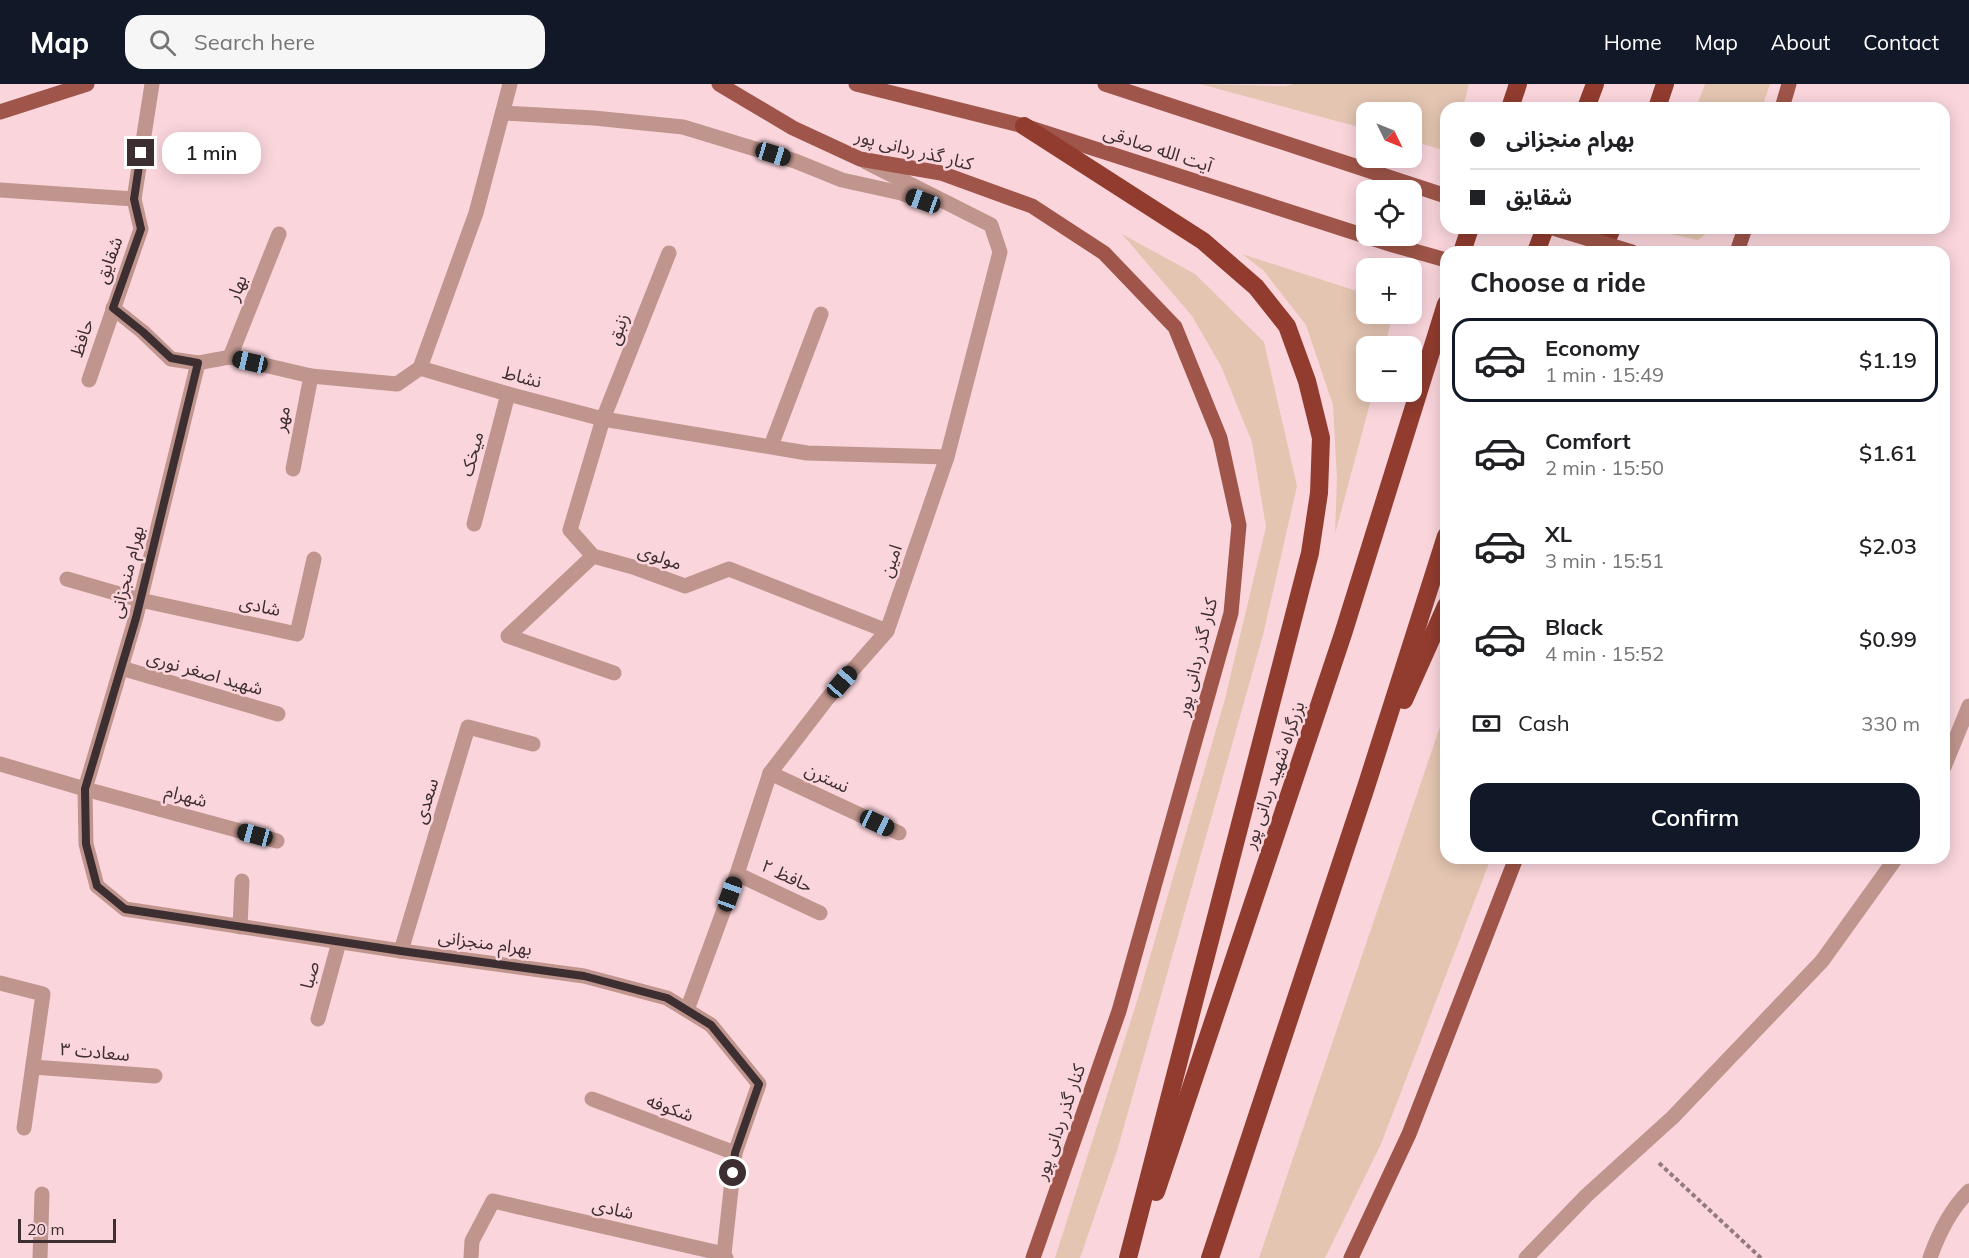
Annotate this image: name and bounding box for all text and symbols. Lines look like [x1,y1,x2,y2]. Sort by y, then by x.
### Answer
search box [125,15,545,69]
text: Map [30,25,89,60]
icon: search [146,26,179,59]
text: Search here [194,28,315,56]
text: Home [1604,29,1662,55]
text: Map [1695,29,1738,55]
text: About [1771,29,1830,55]
text: Contact [1863,29,1939,55]
north arrow [1356,102,1422,168]
map controls [1356,102,1422,402]
street label: آیت الله صادقی [1101,120,1216,177]
street label: کنار گذر ردانی پور [852,124,976,176]
text: بهرام منجزانی [1506,125,1635,153]
callout: 1 min [162,132,261,174]
route end [127,139,154,166]
text: 1 min [186,140,237,165]
car [753,140,793,168]
button: locate [1356,180,1422,246]
text: شقایق [1506,183,1572,211]
car [903,186,943,216]
street label: شقایق [89,233,128,286]
button: + [1356,258,1422,324]
text: Choose a ride [1470,265,1646,299]
street label: بهار [221,272,252,305]
street label: زنبق [601,310,634,348]
street label: حافظ [65,316,98,360]
icon: car [1473,333,1527,387]
text: Economy [1545,334,1640,362]
button: − [1356,336,1422,402]
text: $1.19 [1859,346,1917,374]
car [230,349,270,375]
street label: نشاط [500,360,544,393]
text: 1 min · 15:49 [1545,362,1664,387]
street label: مهر [268,404,295,435]
icon: car [1473,426,1527,480]
text: Comfort [1545,427,1631,455]
street label: میخک [455,429,488,479]
text: $1.61 [1859,439,1917,467]
text: 2 min · 15:50 [1545,455,1664,480]
icon: car [1473,519,1527,573]
text: XL [1545,520,1572,548]
street label: بهرام منجزانی [104,523,152,621]
text: $2.03 [1859,532,1917,560]
street label: مولوی [635,538,685,575]
street label: امین [874,541,907,580]
text: 3 min · 15:51 [1545,548,1664,573]
street label: شادی [237,590,283,621]
street label: کنار گذر ردانی پور [1171,595,1223,719]
icon: car [1473,612,1527,666]
text: Black [1545,613,1603,641]
text: $0.99 [1859,625,1917,653]
text: 4 min · 15:52 [1545,641,1664,666]
street label: شهید اصغر نوری [144,645,266,700]
car [823,663,861,701]
street label: بزرگراه شهید ردانی پور [1237,698,1310,853]
icon: cash [1470,707,1503,740]
text: Cash [1518,709,1570,737]
text: 330 m [1861,711,1920,736]
street label: نسترن [801,757,853,798]
street label: سعدی [408,775,443,827]
street label: شهرام [162,779,210,815]
button: Confirm [1470,783,1920,852]
car [857,807,897,839]
car [235,822,275,848]
street label: حافظ ۲ [758,854,816,897]
car [715,874,745,914]
street label: بهرام منجزانی [436,925,533,963]
street label: صبا [295,958,324,991]
street label: سعادت ۳ [59,1037,131,1066]
street label: کنار گذر ردانی پور [1029,1061,1090,1184]
street label: شکوفه [643,1088,697,1127]
route start [719,1159,746,1186]
street label: شادی [590,1193,636,1224]
scale bar [18,1216,116,1244]
text: 20 m [27,1219,64,1239]

